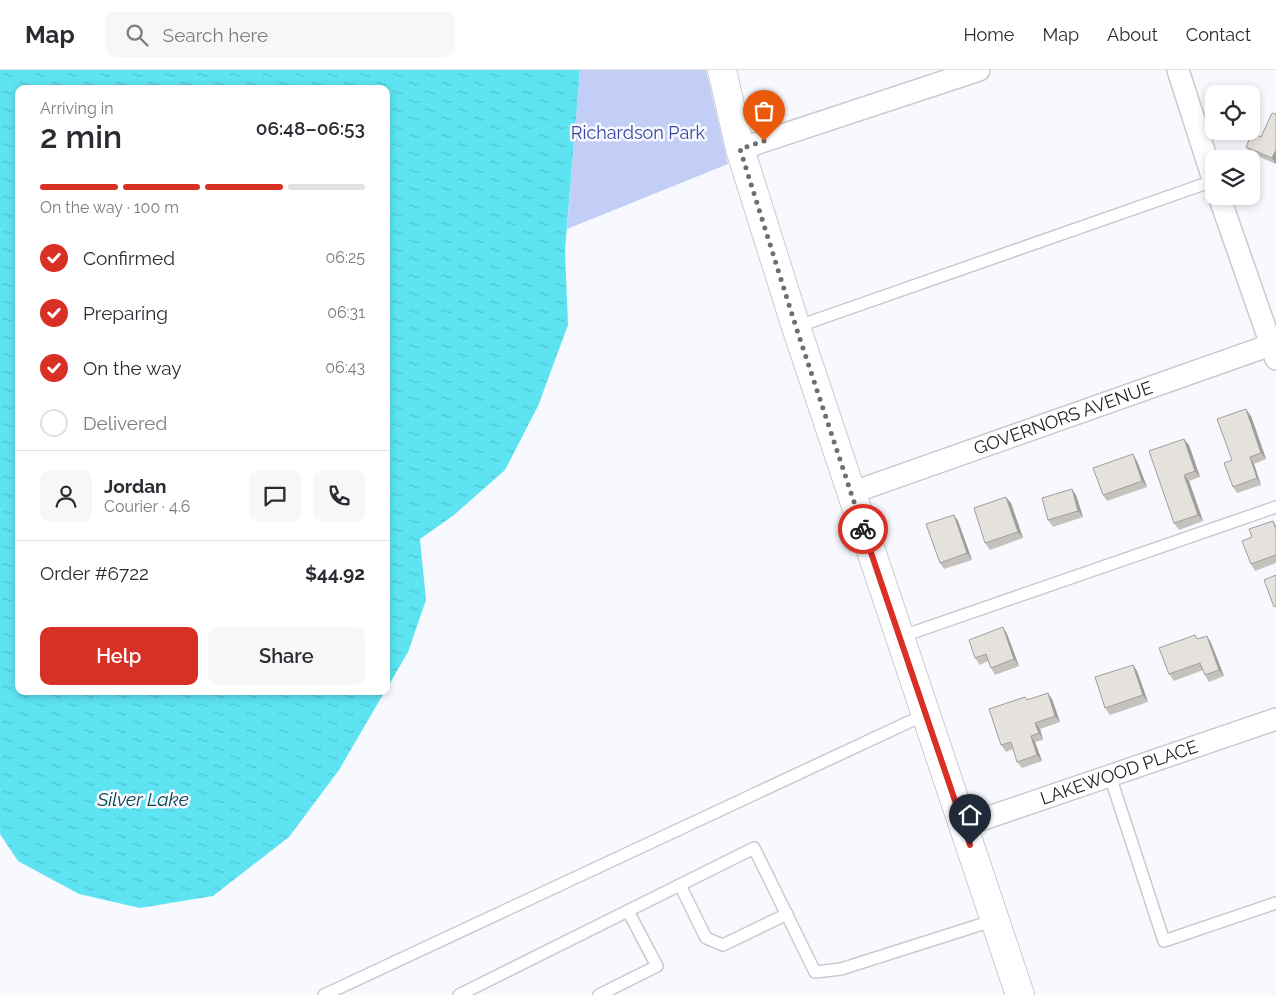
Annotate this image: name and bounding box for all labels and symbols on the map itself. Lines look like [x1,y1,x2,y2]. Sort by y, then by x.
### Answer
pin [743,90,785,141]
park label: Richardson Park [571,122,706,143]
street label: GOVERNORS AVENUE [971,376,1155,459]
courier [838,504,888,554]
street label: LAKEWOOD PLACE [1038,736,1200,809]
water label: Silver Lake [96,788,189,810]
pin [949,794,991,845]

